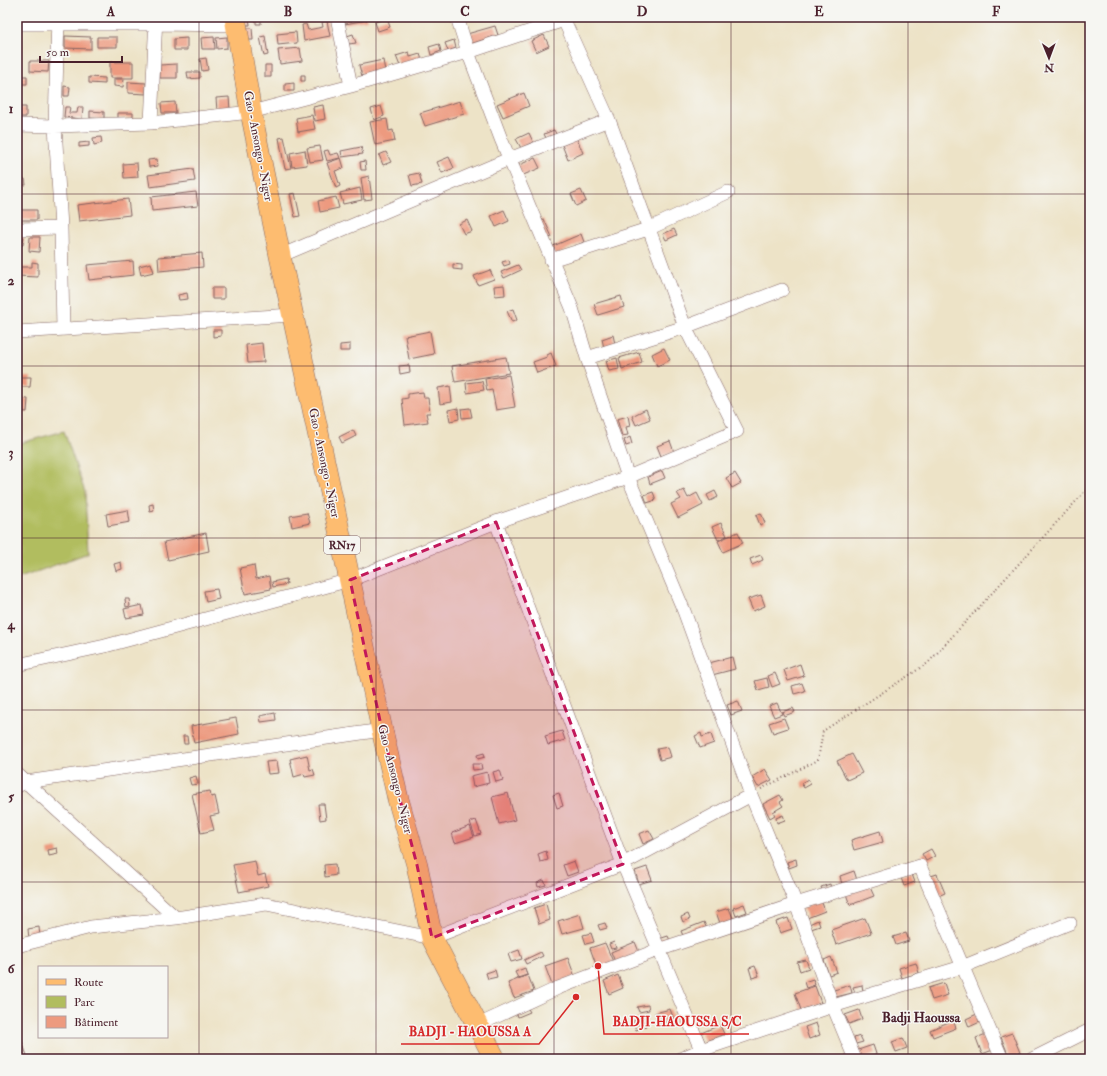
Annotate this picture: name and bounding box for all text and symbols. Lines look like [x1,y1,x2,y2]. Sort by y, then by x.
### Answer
text: A [106,4,116,20]
text: B [284,4,292,20]
text: C [460,4,470,20]
text: D [637,4,648,20]
text: E [814,4,824,20]
text: F [992,4,1001,20]
scale bar [40,38,122,64]
north arrow [1029,38,1069,78]
text: 50 m [46,45,70,60]
text: N [1043,61,1055,74]
street label: Gao - Ansongo - Niger [240,90,276,203]
text: 1 [9,101,14,117]
text: 2 [8,273,15,289]
street label: Gao - Ansongo - Niger [305,407,343,520]
text: 3 [9,445,14,461]
road number: RN17 [324,536,360,554]
text: 4 [6,617,15,633]
street label: Gao - Ansongo - Niger [374,723,416,836]
text: 5 [8,789,14,805]
text: 6 [8,961,16,977]
legend [38,966,168,1038]
text: Route [74,975,103,990]
text: Parc [74,995,95,1010]
callout: BADJI-HAOUSSA S/C [604,1009,749,1034]
district label: Badji Haoussa [882,1009,961,1026]
text: BADJI-HAOUSSA S/C [613,1014,741,1031]
text: Bâtiment [74,1015,118,1030]
callout: BADJI - HAOUSSA A [401,1019,539,1044]
text: BADJI - HAOUSSA A [409,1024,532,1041]

